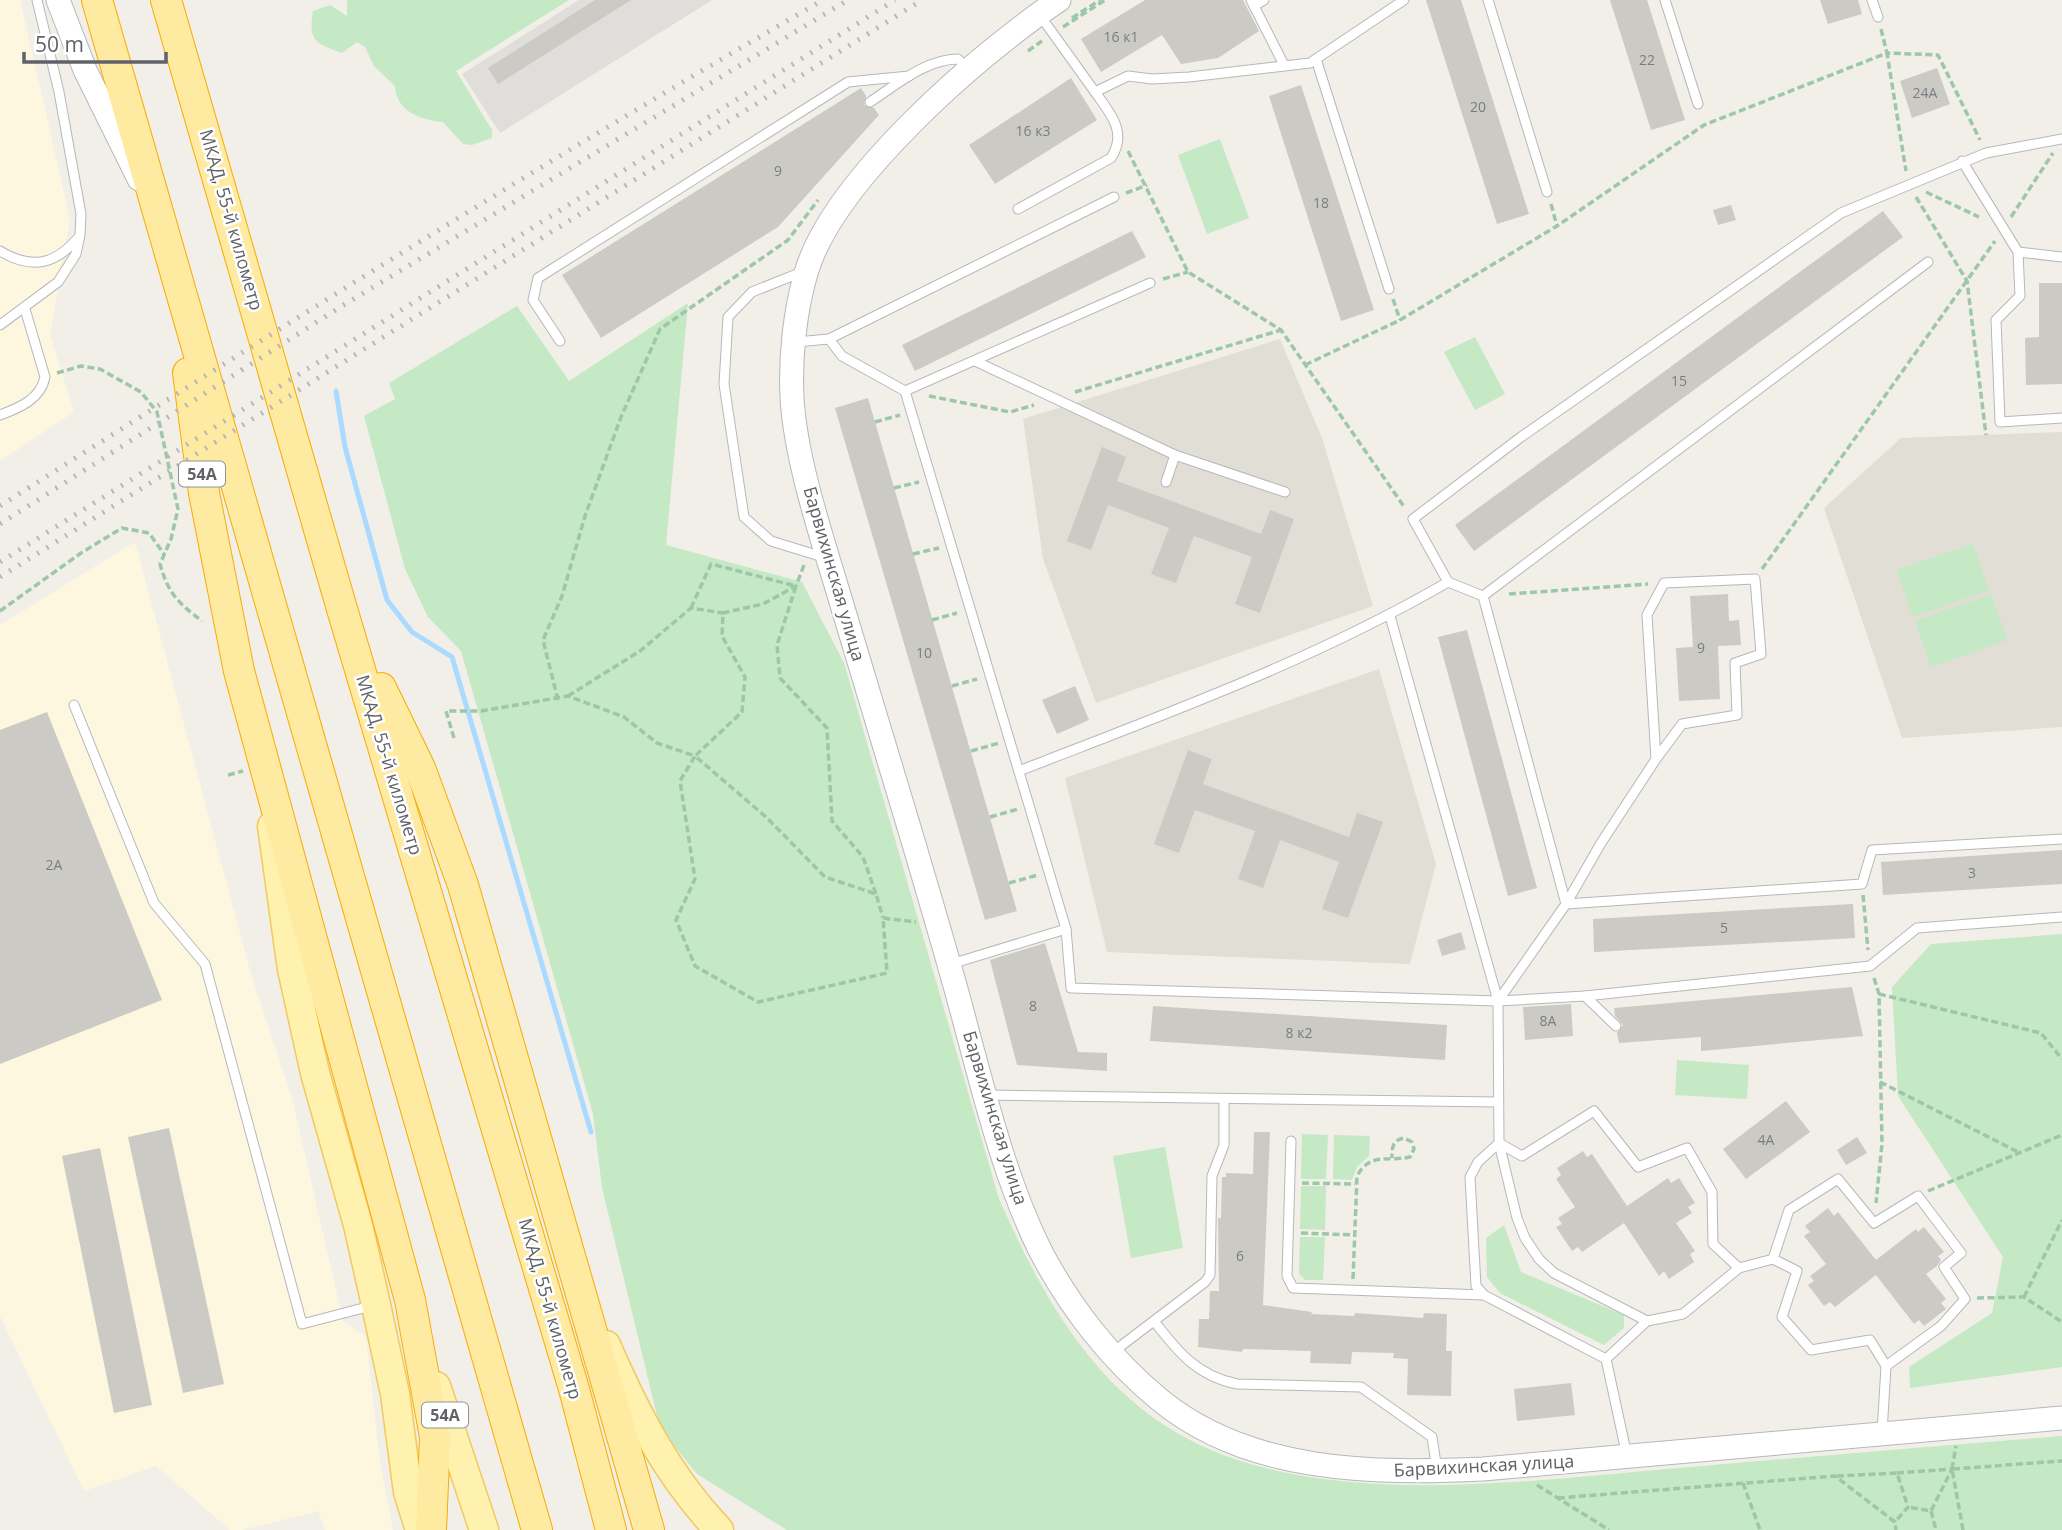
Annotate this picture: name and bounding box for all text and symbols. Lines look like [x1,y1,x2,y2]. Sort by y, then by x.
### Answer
scale bar [24,21,166,65]
house number: 16 к1 [1104,27,1138,46]
text: 50 m [35,30,84,58]
house number: 22 [1639,50,1655,69]
house number: 24А [1913,83,1938,102]
house number: 20 [1470,97,1486,116]
house number: 16 к3 [1016,121,1050,140]
street label: МКАД, 55-й километр [195,126,269,313]
house number: 9 [774,161,782,180]
house number: 18 [1313,193,1329,212]
house number: 15 [1671,371,1687,390]
road number: 54А [179,461,225,486]
street label: Барвихинская улица [799,484,871,664]
house number: 9 [1697,638,1705,657]
house number: 10 [916,643,932,662]
street label: МКАД, 55-й километр [351,672,429,858]
house number: 2А [46,855,63,874]
house number: 3 [1968,863,1976,882]
house number: 5 [1720,918,1728,937]
house number: 8 [1029,996,1037,1015]
house number: 8А [1540,1011,1557,1030]
house number: 8 к2 [1286,1023,1312,1042]
street label: Барвихинская улица [958,1028,1034,1208]
house number: 4А [1758,1130,1775,1149]
street label: МКАД, 55-й километр [514,1215,588,1402]
house number: 6 [1236,1246,1244,1265]
road number: 54А [422,1402,468,1428]
street label: Барвихинская улица [1393,1448,1575,1482]

